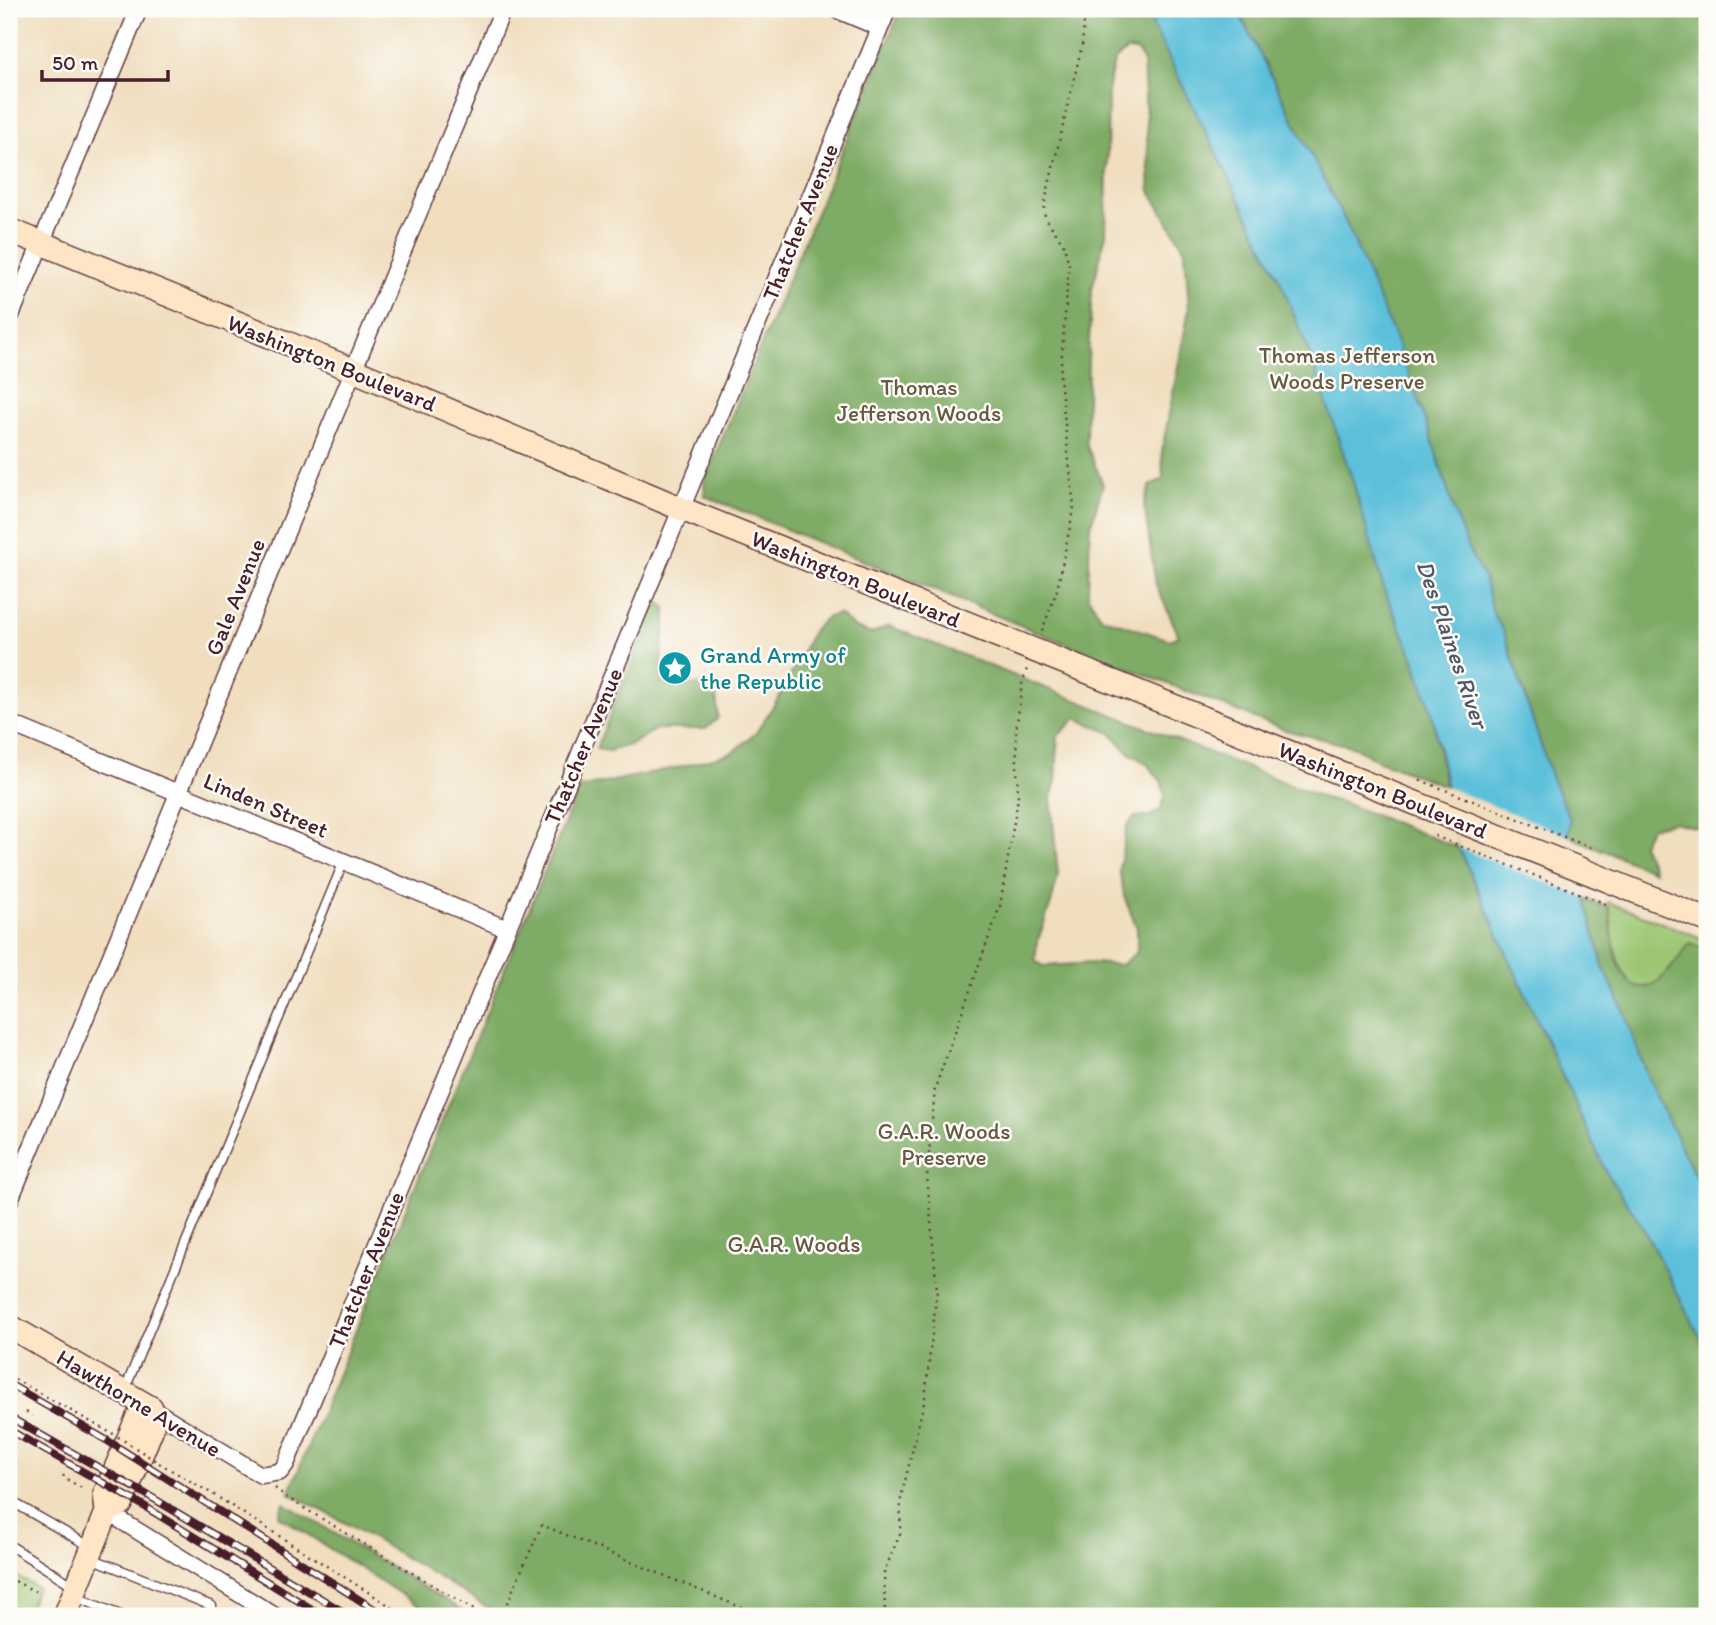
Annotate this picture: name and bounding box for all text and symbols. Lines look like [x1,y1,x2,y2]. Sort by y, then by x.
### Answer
scale bar [42,38,168,82]
text: 50 m [52,50,99,75]
street label: Thatcher Avenue [756,139,844,305]
street label: Washington Boulevard [223,308,441,418]
park label: Thomas Jefferson Woods Preserve [1259,341,1435,395]
park label: Thomas Jefferson Woods [837,373,1001,427]
street label: Washington Boulevard [747,524,965,634]
street label: Gale Avenue [199,534,271,660]
water label: Des Plaines River [1411,556,1496,734]
place label: Grand Army of the Republic [700,641,846,695]
place icon: Grand Army of the Republic [656,649,694,687]
street label: Thatcher Avenue [538,664,628,828]
street label: Washington Boulevard [1274,735,1492,845]
street label: Linden Street [199,766,333,844]
park label: G.A.R. Woods Preserve [877,1117,1011,1171]
street label: Thatcher Avenue [322,1187,410,1353]
park label: G.A.R. Woods [727,1230,861,1258]
street label: Hawthorne Avenue [52,1343,226,1463]

